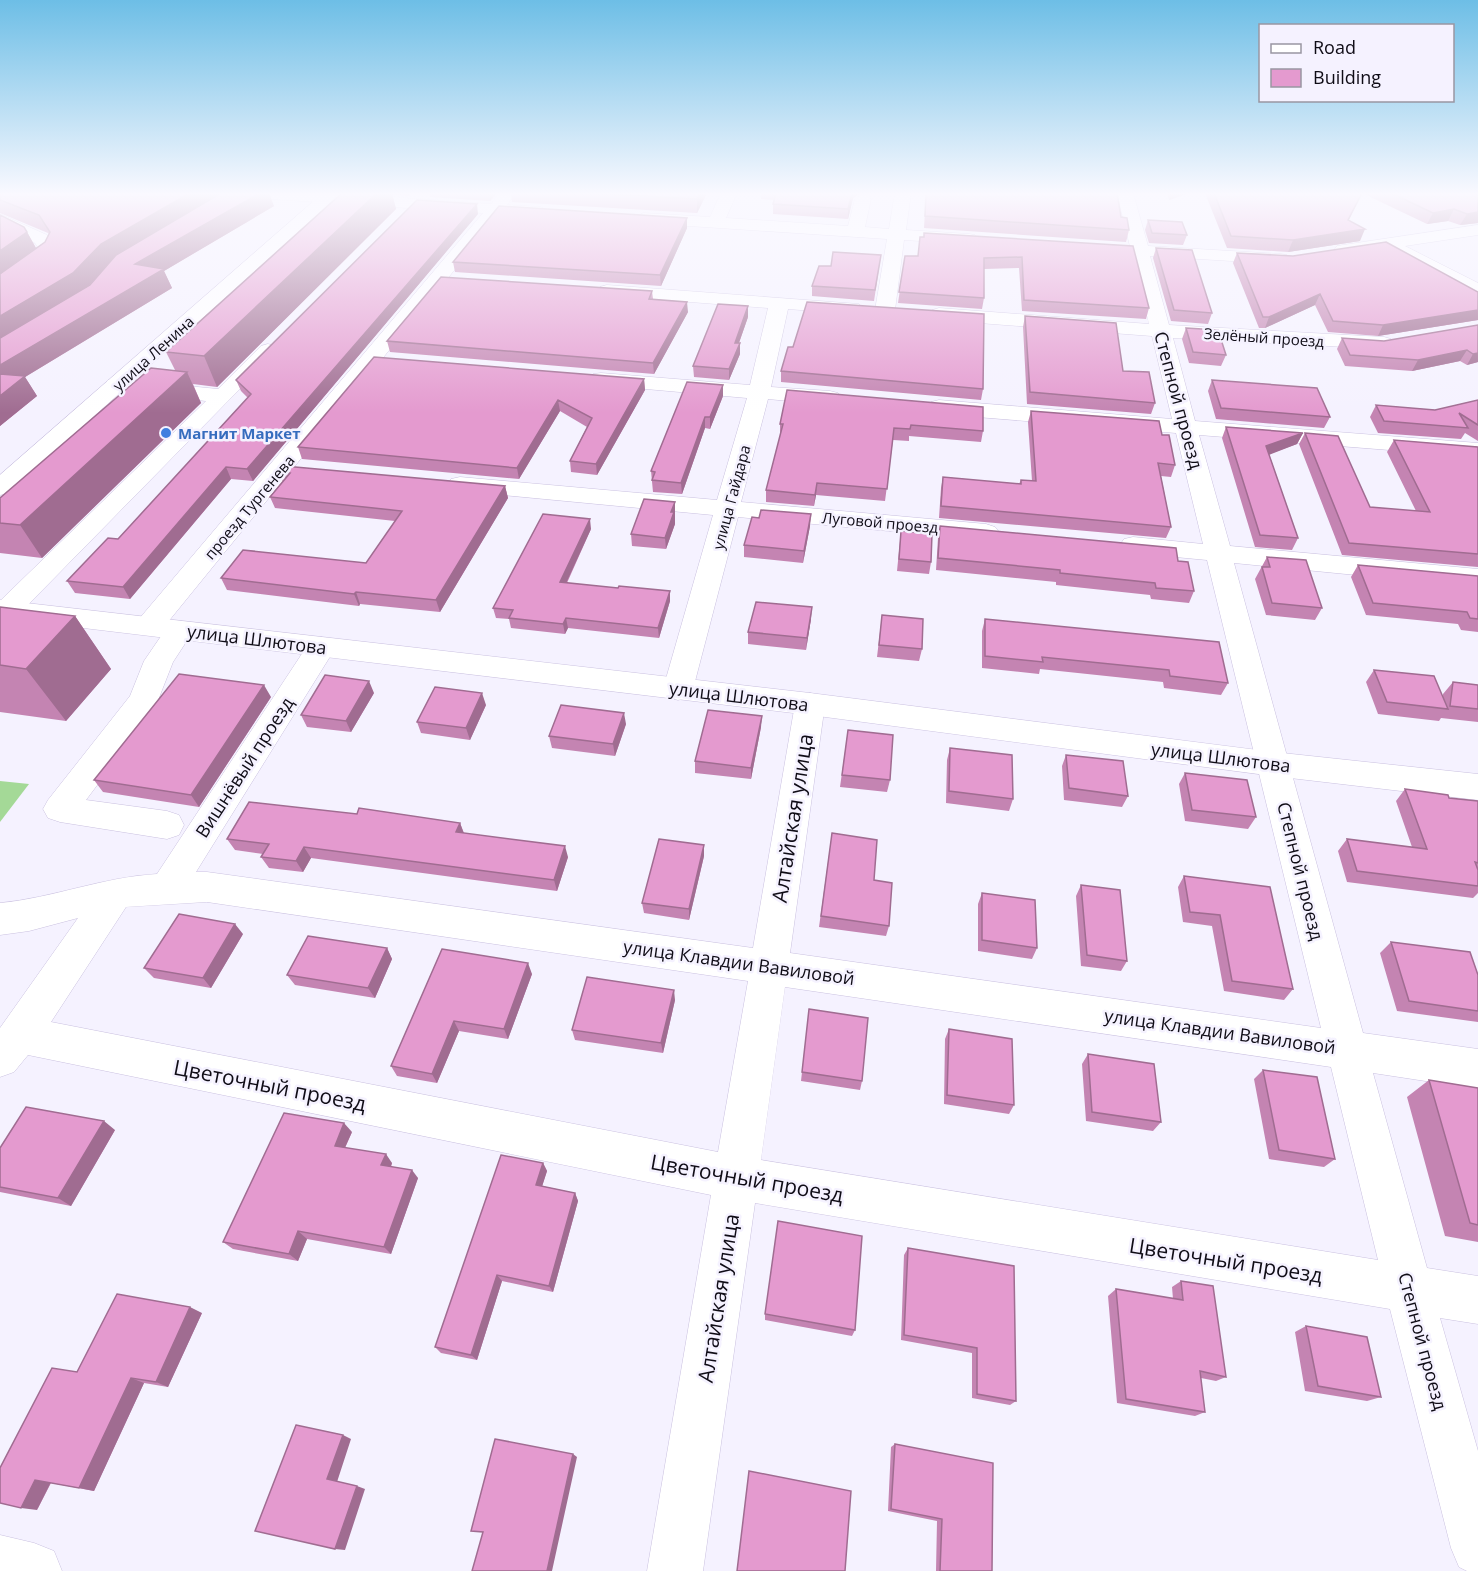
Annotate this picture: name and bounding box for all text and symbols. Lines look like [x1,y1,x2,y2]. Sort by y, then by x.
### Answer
legend [1259,24,1454,102]
text: Road [1313,35,1356,59]
text: Building [1313,65,1381,89]
street label: улица Ленина [108,311,198,395]
street label: Зелёный проезд [1203,323,1325,351]
street label: Степной проезд [1149,329,1209,471]
place label: Магнит Маркет [178,423,300,443]
marker: Магнит Маркет [159,426,173,440]
street label: улица Гайдара [707,443,755,551]
street label: проезд Тургенева [199,451,299,563]
street label: Луговой проезд [821,507,939,537]
street label: улица Шлютова [186,619,328,659]
street label: улица Шлютова [668,676,810,716]
street label: Вишнёвый проезд [190,692,298,842]
street label: Алтайская улица [765,732,819,904]
street label: улица Шлютова [1150,737,1292,777]
street label: Степной проезд [1272,799,1330,943]
street label: улица Клавдии Вавиловой [622,934,856,990]
street label: улица Клавдии Вавиловой [1103,1003,1337,1059]
street label: Цветочный проезд [171,1053,369,1117]
street label: Цветочный проезд [648,1147,846,1209]
street label: Алтайская улица [691,1212,745,1384]
street label: Цветочный проезд [1127,1231,1325,1289]
street label: Степной проезд [1393,1270,1453,1412]

